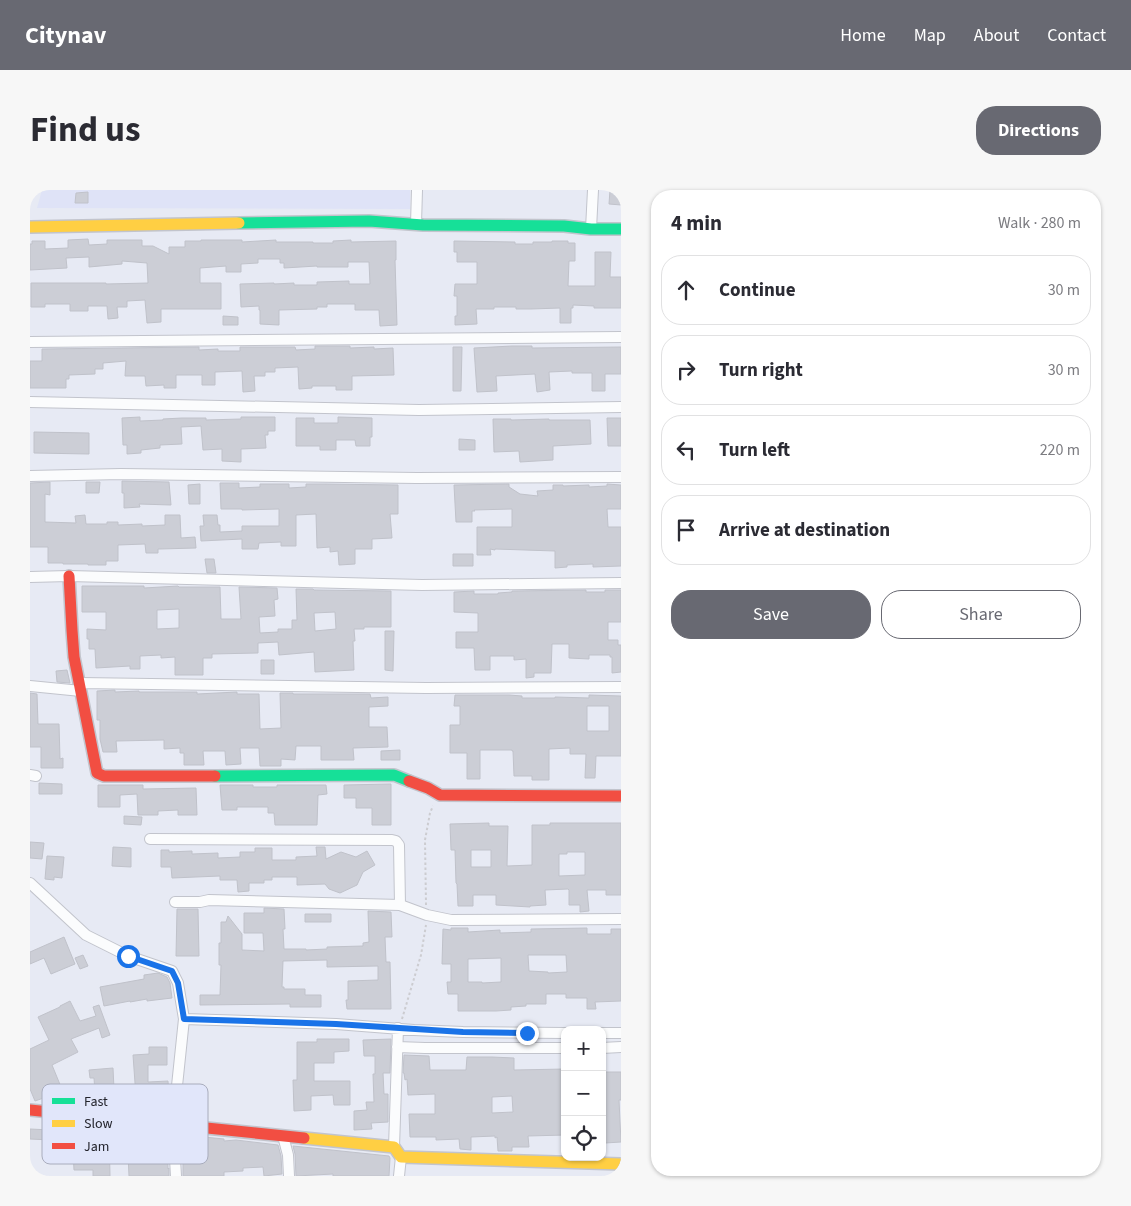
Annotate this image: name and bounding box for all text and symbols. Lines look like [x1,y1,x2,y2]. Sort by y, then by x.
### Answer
text: Citynav [25,18,106,53]
text: Home [840,23,886,48]
text: Map [914,23,946,48]
text: About [974,23,1019,48]
text: Contact [1047,23,1106,48]
text: Find us [30,105,140,155]
button: Directions [976,106,1101,155]
text: 4 min [671,208,722,238]
text: Walk · 280 m [998,212,1081,234]
icon: ahead [672,276,700,304]
text: Continue [719,277,796,304]
text: 30 m [1048,279,1080,301]
icon: right [672,356,700,384]
text: Turn right [719,357,803,384]
text: 30 m [1048,359,1080,381]
icon: left [672,436,700,464]
text: Turn left [719,437,790,464]
text: 220 m [1040,439,1080,461]
icon: arrive [672,516,700,544]
text: Arrive at destination [719,517,890,544]
button: Save [671,590,871,639]
button: Share [881,590,1081,639]
route start [117,945,140,968]
route end [516,1022,539,1045]
map controls [561,1026,606,1161]
button: + [561,1026,606,1071]
button: − [561,1071,606,1116]
legend [42,1084,208,1164]
text: Fast [84,1092,108,1112]
text: Slow [84,1114,113,1134]
button: locate [561,1116,606,1161]
text: Jam [84,1137,109,1157]

